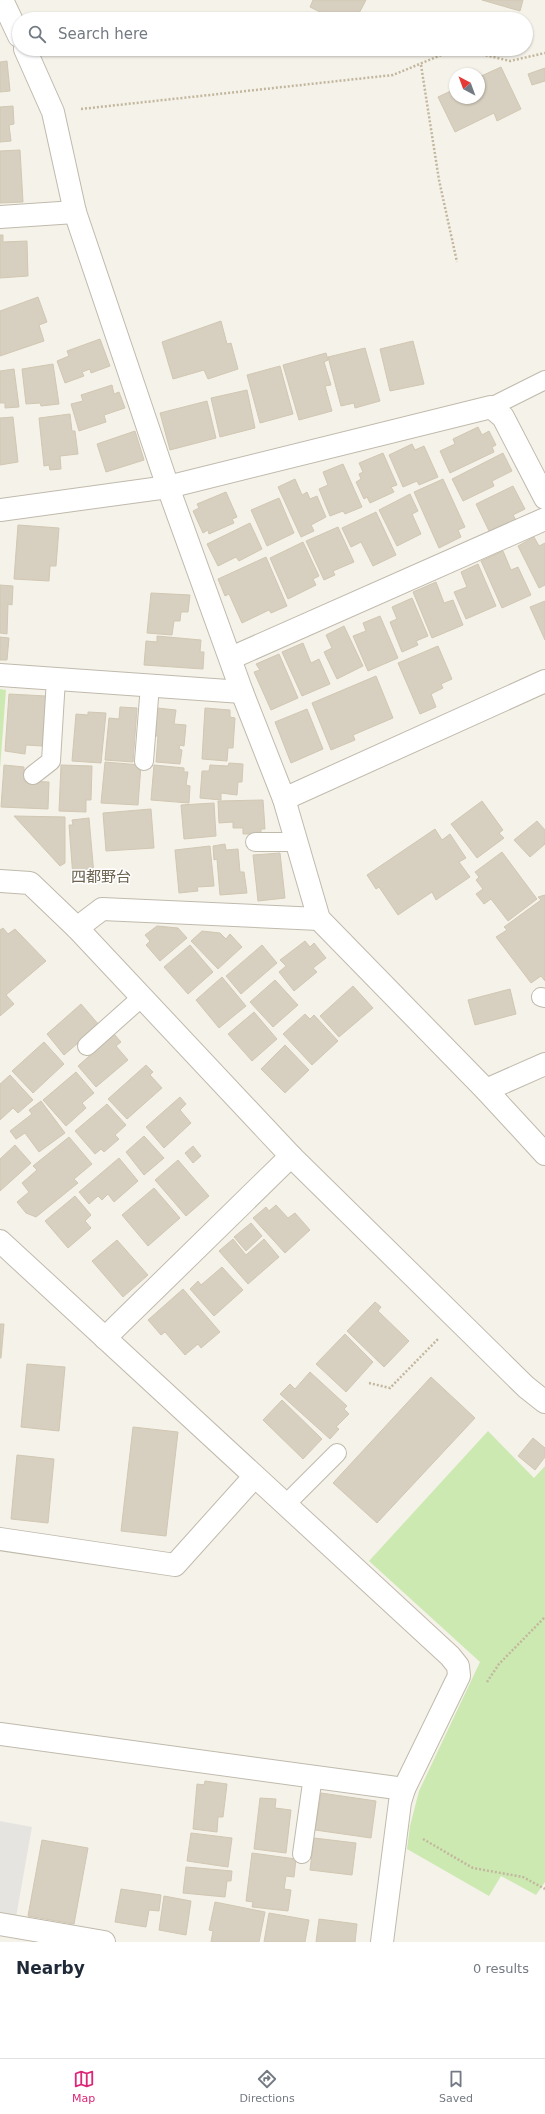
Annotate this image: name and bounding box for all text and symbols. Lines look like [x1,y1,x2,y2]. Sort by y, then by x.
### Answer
search box [12,12,533,56]
icon: search [26,23,48,45]
text: Search here [58,25,148,43]
north arrow [449,68,485,104]
district label: 四都野台 [71,868,131,886]
text: Nearby [16,1958,85,1978]
text: 0 results [473,1961,529,1976]
tab: Map [72,2068,95,2105]
tab: Directions [239,2068,295,2105]
tab: Saved [439,2068,473,2105]

